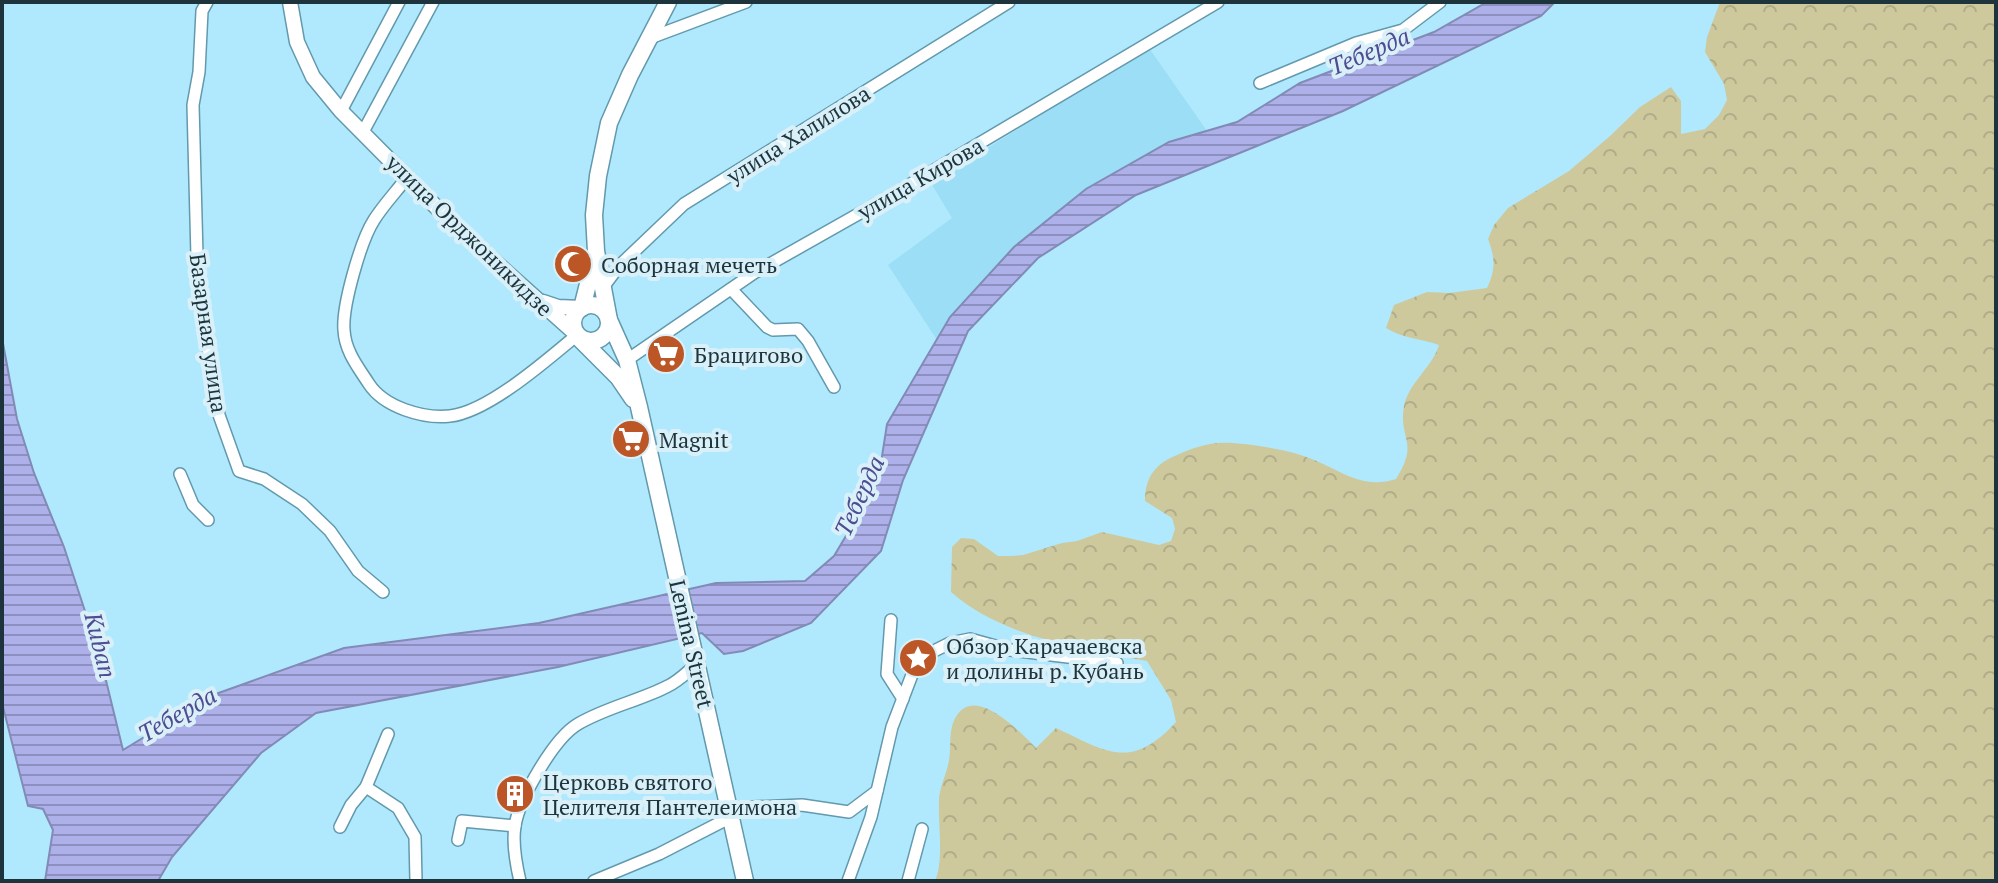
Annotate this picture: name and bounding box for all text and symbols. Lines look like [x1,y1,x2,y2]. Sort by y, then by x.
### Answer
water label: Теберда [1323,20,1415,82]
street label: улица Халилова [720,78,875,190]
street label: улица Кирова [851,130,988,226]
street label: улица Орджоникидзе [380,147,560,322]
mosque icon: Соборная мечеть [552,243,594,285]
place label: Соборная мечеть [601,250,777,279]
street label: Базарная улица [183,252,235,414]
supermarket icon: Брацигово [645,333,687,375]
place label: Брацигово [694,340,803,369]
supermarket icon: Magnit [610,418,652,460]
place label: Magnit [659,425,729,454]
water label: Теберда [826,450,892,542]
street label: Lenina Street [663,577,721,711]
water label: Kuban [77,608,125,681]
place label: Обзор Карачаевска и долины р. Кубань [946,631,1144,685]
place icon: Обзор Карачаевска и долины р. Кубань [897,637,939,679]
water label: Теберда [132,679,222,749]
place label: Церковь святого Целителя Пантелеимона [543,767,797,821]
building icon: Церковь святого Целителя Пантелеимона [494,773,536,815]

